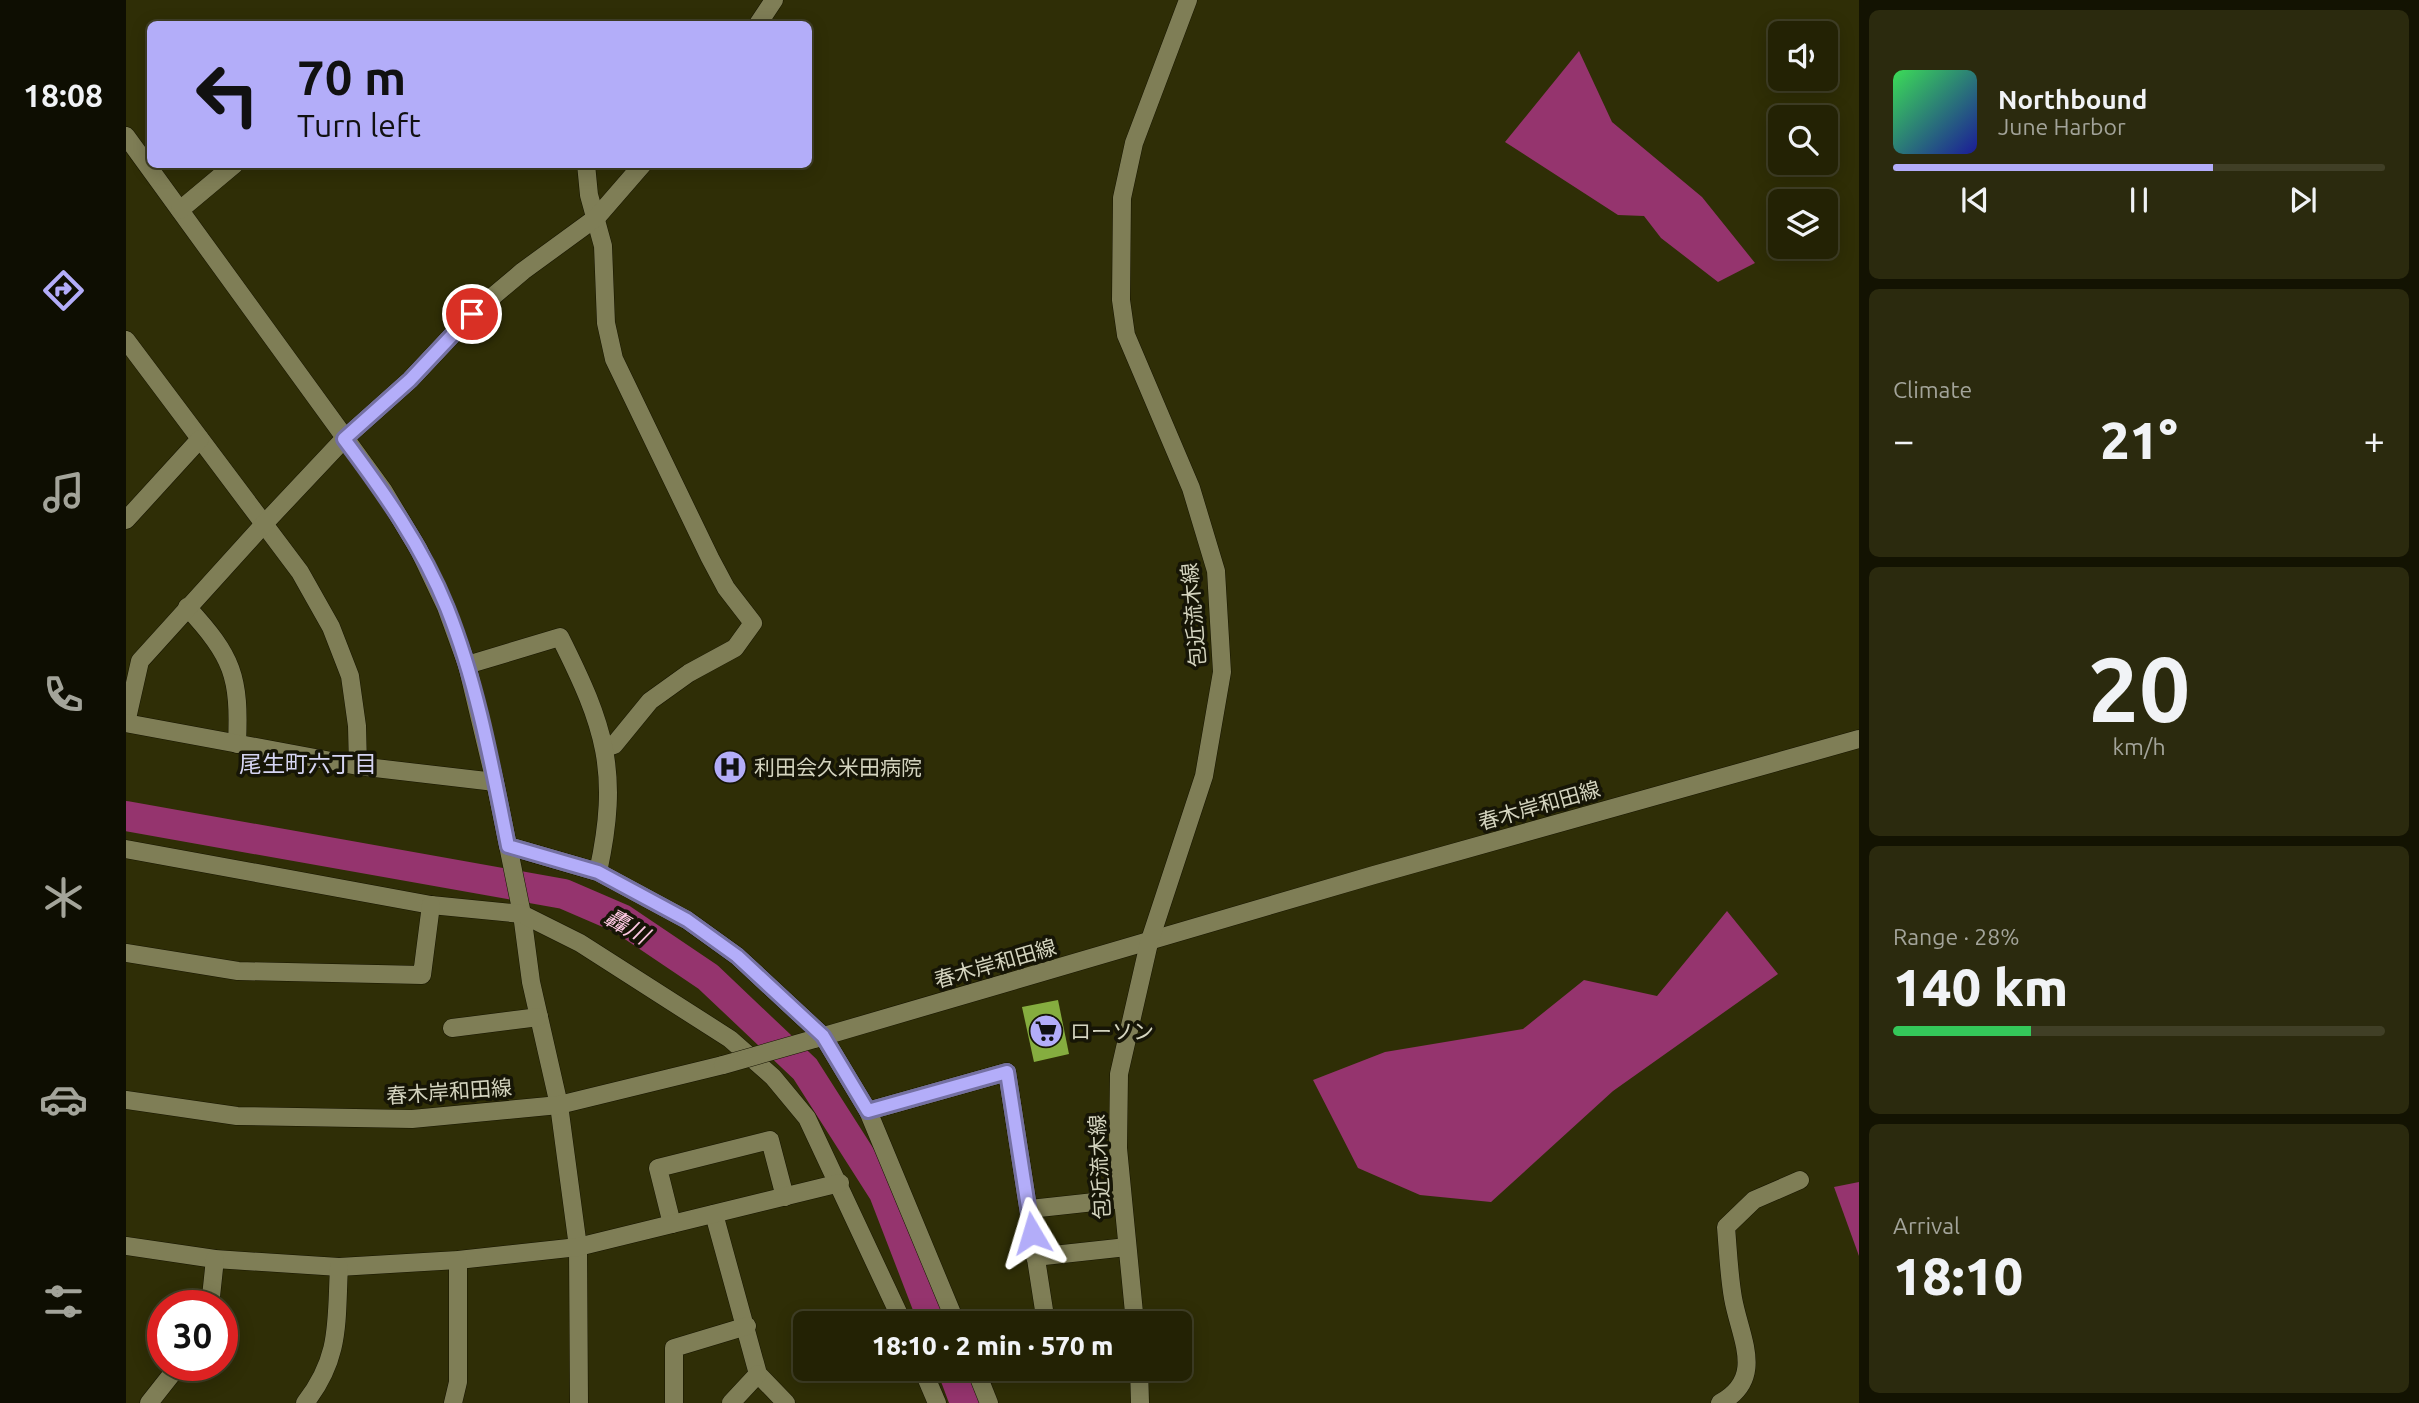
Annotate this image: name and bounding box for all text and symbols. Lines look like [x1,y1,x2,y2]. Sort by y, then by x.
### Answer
map controls [1768,21,1838,259]
button: sound [1768,21,1838,91]
icon: left [182,49,273,140]
text: 70 m [297,49,406,104]
text: 18:08 [23,77,103,113]
text: Northbound [1998,85,2147,114]
button: search [1768,105,1838,175]
text: Turn left [297,107,421,143]
text: June Harbor [1998,114,2126,139]
icon: previous [1956,181,1994,219]
icon: pause [2120,181,2158,219]
icon: next [2284,181,2322,219]
button: layers [1768,189,1838,259]
icon: directions [39,266,88,315]
pin [442,284,502,344]
icon: arrive [453,295,491,333]
text: Climate [1893,377,1972,402]
text: 21° [2100,411,2178,469]
text: − [1893,419,1914,461]
text: + [2364,419,2385,461]
icon: music [39,468,88,517]
street label: 包近流木線 [1176,562,1210,668]
text: 20 [2088,637,2190,739]
icon: phone [39,670,88,719]
text: km/h [2112,734,2166,759]
hospital icon: 利田会久米田病院 [711,748,749,786]
district label: 尾生町六丁目 [239,751,377,776]
place label: 利田会久米田病院 [754,755,922,779]
street label: 春木岸和田線 [1475,776,1603,834]
icon: climate [39,873,88,922]
water label: 轟川 [601,904,656,950]
text: Range · 28% [1893,924,2020,949]
street label: 春木岸和田線 [931,934,1059,992]
text: 140 km [1893,958,2068,1016]
supermarket icon: ローソン [1027,1012,1065,1050]
place label: ローソン [1070,1019,1154,1043]
icon: car [39,1075,88,1124]
street label: 春木岸和田線 [385,1075,513,1107]
street label: 包近流木線 [1084,1114,1114,1220]
position arrow [995,1196,1069,1270]
text: Arrival [1893,1213,1960,1238]
text: 18:10 [1893,1247,2023,1305]
icon: filters [39,1277,88,1326]
speed limit sign: 30 [147,1290,238,1381]
text: 18:10 · 2 min · 570 m [872,1331,1113,1360]

